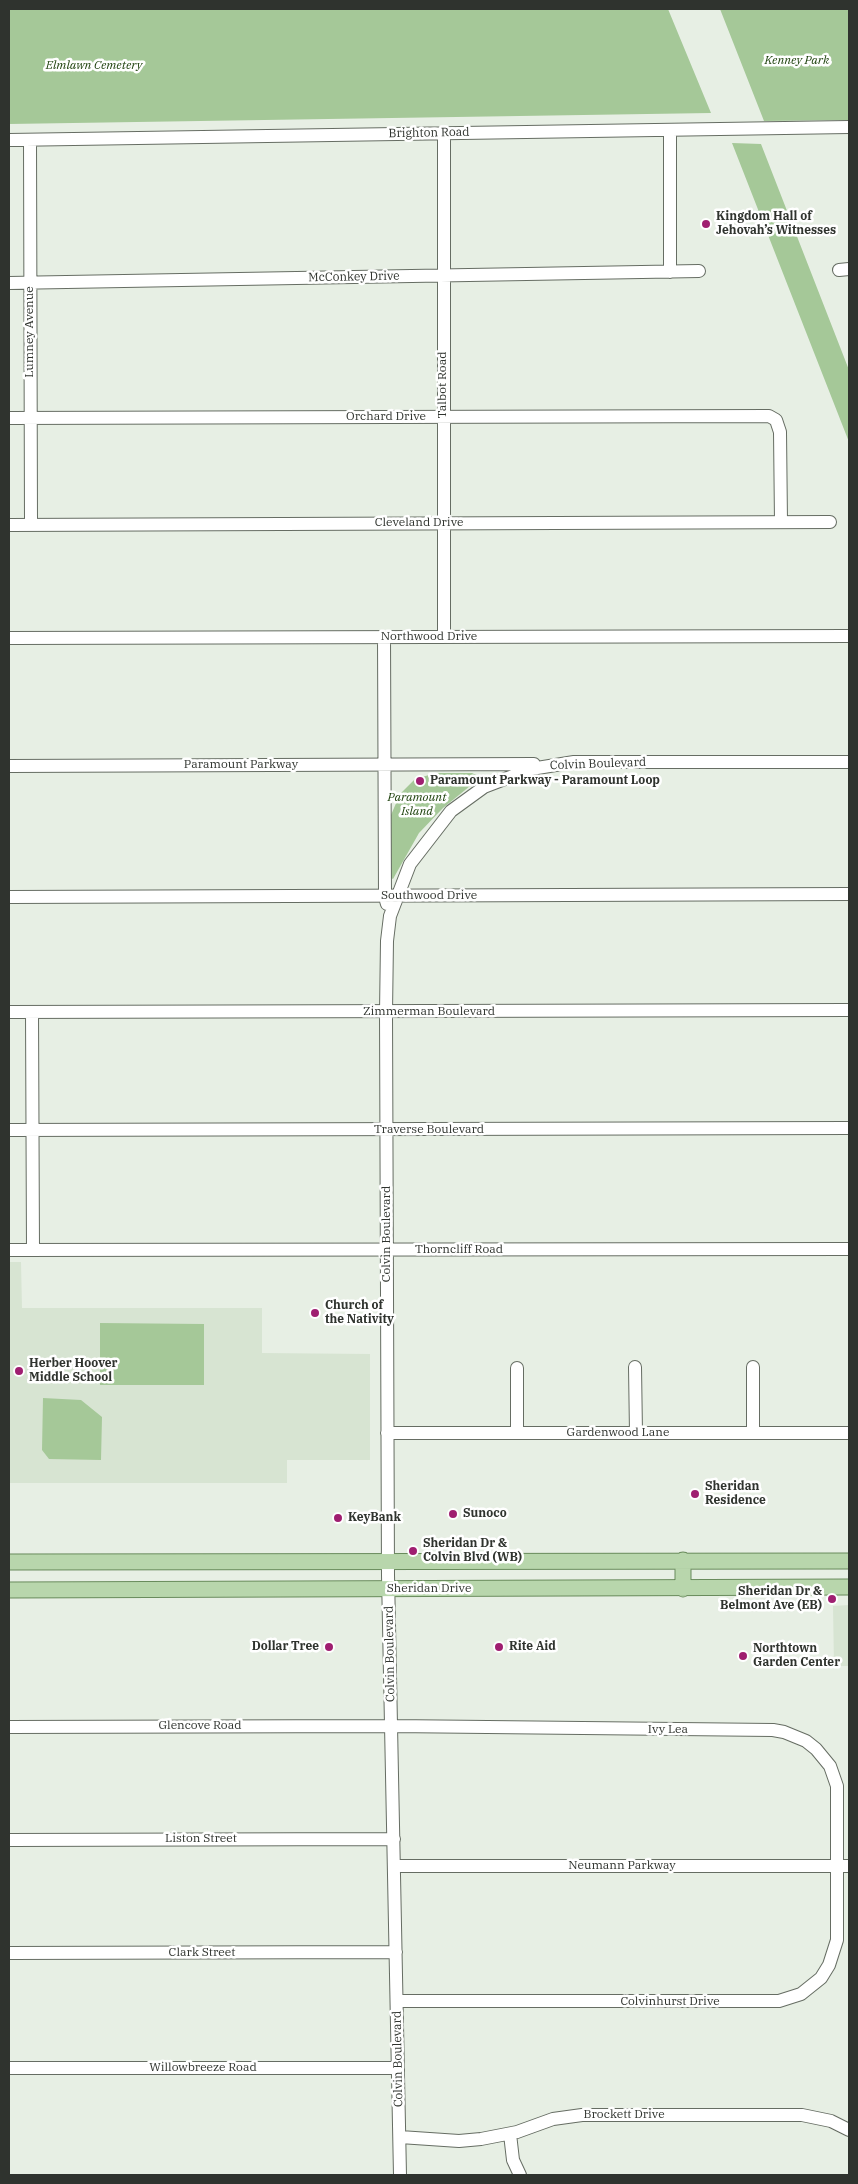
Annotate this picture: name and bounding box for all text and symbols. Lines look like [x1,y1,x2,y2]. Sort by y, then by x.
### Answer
park label: Kenney Park [765,54,829,68]
park label: Elmlawn Cemetery [46,59,142,73]
street label: Brighton Road [388,125,470,141]
place label: Kingdom Hall of Jehovah’s Witnesses [716,210,836,238]
marker: Kingdom Hall of Jehovah’s Witnesses [700,218,712,230]
street label: McConkey Drive [308,269,400,285]
street label: Lumney Avenue [23,286,37,378]
street label: Talbot Road [436,351,450,419]
street label: Orchard Drive [346,410,426,424]
street label: Cleveland Drive [375,516,463,530]
street label: Northwood Drive [381,630,477,644]
street label: Colvin Boulevard [550,755,646,773]
street label: Paramount Parkway [184,758,298,772]
place label: Paramount Parkway - Paramount Loop [430,774,660,788]
marker: Paramount Parkway - Paramount Loop [414,775,426,787]
park label: Paramount Island [388,791,446,819]
street label: Southwood Drive [381,889,477,903]
street label: Zimmerman Boulevard [363,1005,495,1019]
street label: Traverse Boulevard [374,1123,484,1137]
street label: Colvin Boulevard [380,1186,394,1282]
street label: Thorncliff Road [415,1243,503,1257]
place label: Church of the Nativity [325,1299,394,1327]
marker: Church of the Nativity [309,1307,321,1319]
place label: Herber Hoover Middle School [29,1357,117,1385]
marker: Herber Hoover Middle School [13,1365,25,1377]
street label: Gardenwood Lane [567,1426,669,1440]
place label: Sheridan Residence [705,1480,766,1508]
marker: Sheridan Residence [689,1488,701,1500]
place label: Sunoco [463,1507,507,1521]
marker: Sunoco [447,1508,459,1520]
place label: KeyBank [348,1511,401,1525]
marker: KeyBank [332,1512,344,1524]
place label: Sheridan Dr & Colvin Blvd (WB) [423,1537,522,1565]
marker: Sheridan Dr & Colvin Blvd (WB) [407,1545,419,1557]
street label: Sheridan Drive [387,1582,471,1596]
place label: Sheridan Dr & Belmont Ave (EB) [720,1585,822,1613]
marker: Sheridan Dr & Belmont Ave (EB) [826,1593,838,1605]
street label: Colvin Boulevard [382,1606,398,1702]
place label: Dollar Tree [252,1640,319,1654]
place label: Rite Aid [509,1640,556,1654]
marker: Dollar Tree [323,1641,335,1653]
marker: Rite Aid [493,1641,505,1653]
place label: Northtown Garden Center [753,1642,840,1670]
marker: Northtown Garden Center [737,1650,749,1662]
street label: Glencove Road [158,1719,242,1733]
street label: Ivy Lea [648,1723,688,1737]
street label: Liston Street [165,1832,237,1846]
street label: Neumann Parkway [568,1859,676,1873]
street label: Clark Street [169,1946,235,1960]
street label: Colvinhurst Drive [620,1995,720,2009]
street label: Colvin Boulevard [390,2011,406,2107]
street label: Willowbreeze Road [149,2061,257,2075]
street label: Brockett Drive [583,2108,665,2122]

